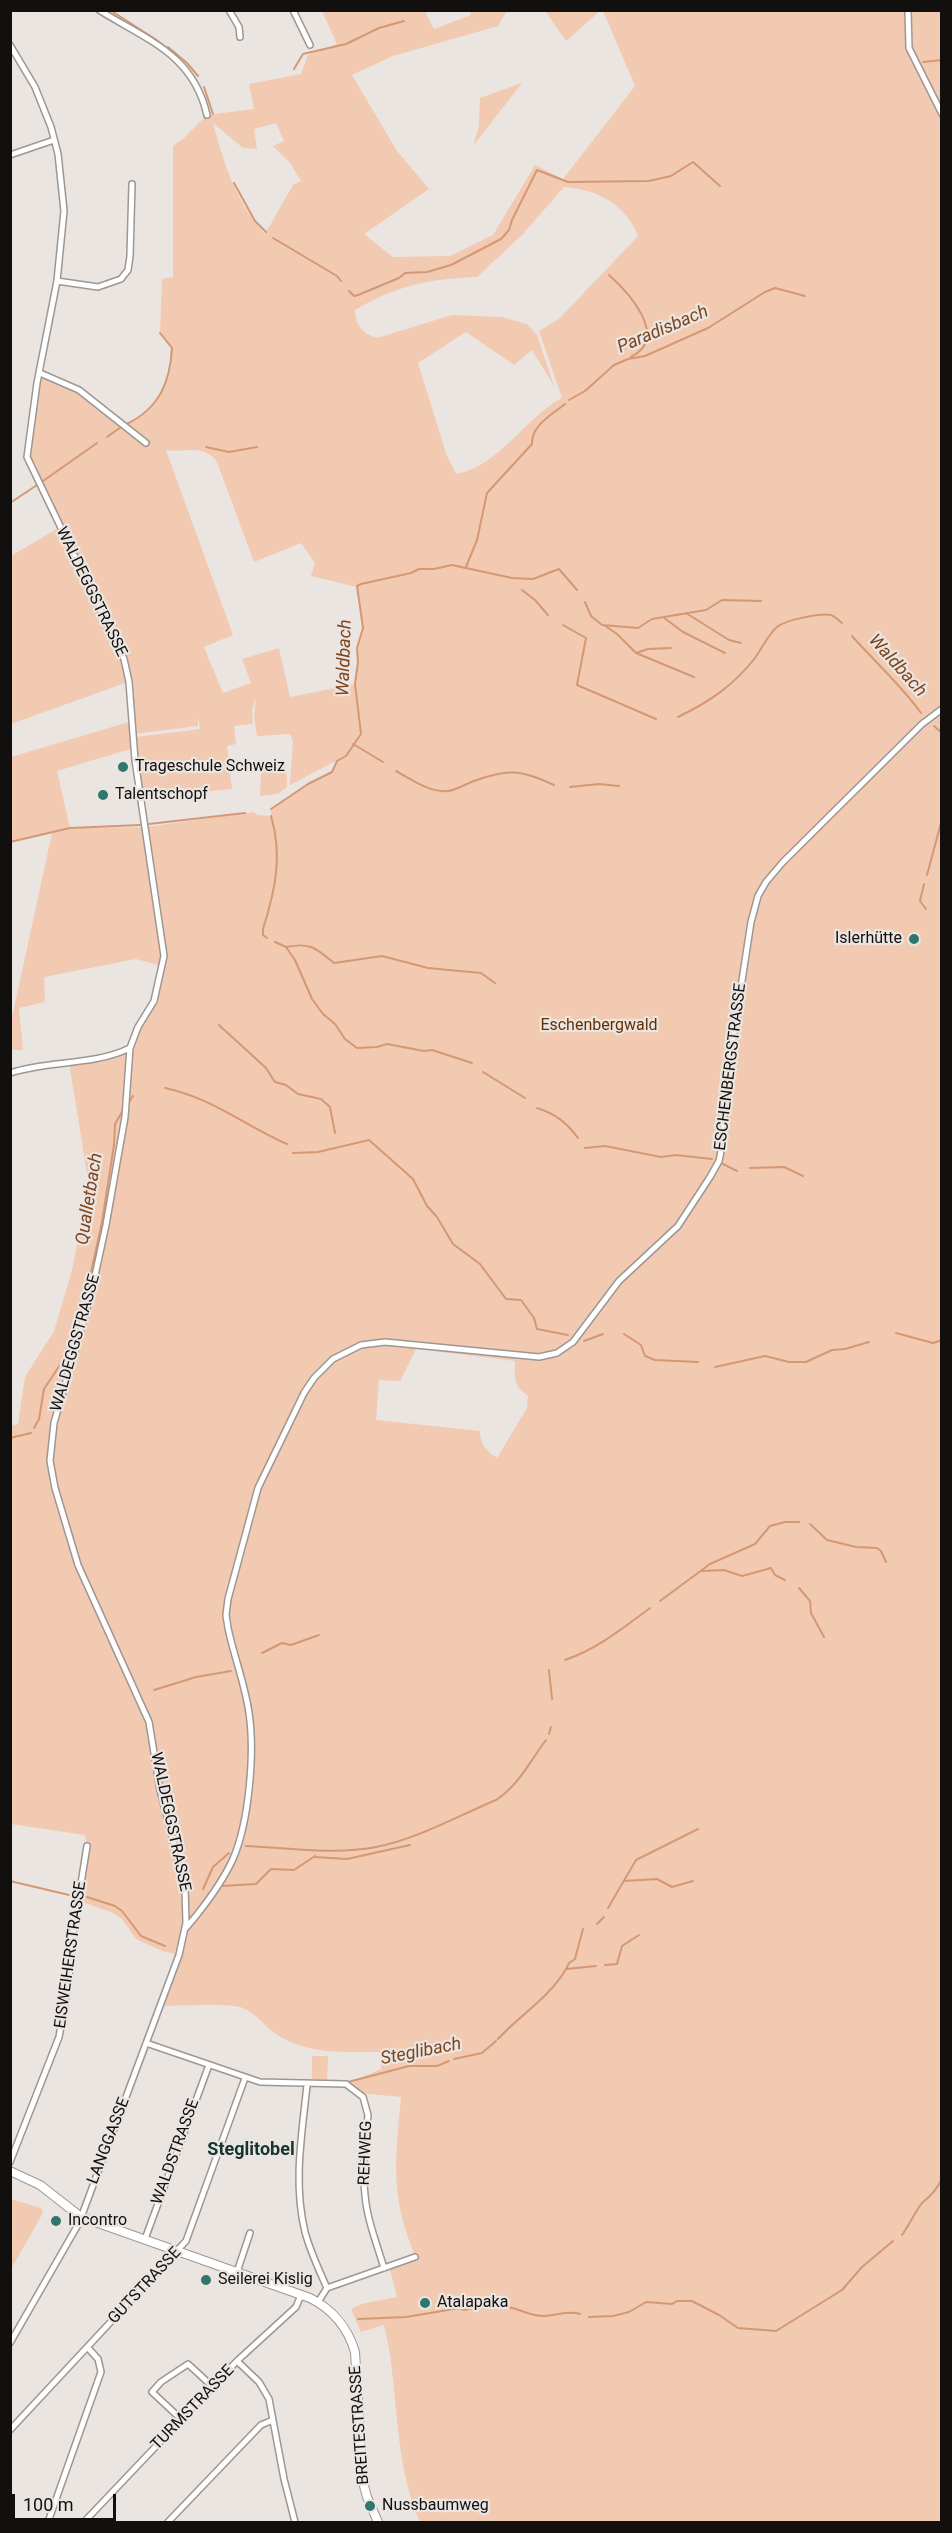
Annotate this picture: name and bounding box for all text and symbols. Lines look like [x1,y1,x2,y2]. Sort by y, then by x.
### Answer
water label: Paradisbach [614,301,712,359]
street label: WALDEGGSTRASSE [51,524,131,660]
water label: Waldbach [333,619,357,697]
water label: Waldbach [863,630,931,702]
place label: Trageschule Schweiz [135,757,285,777]
marker: Trageschule Schweiz [116,760,130,774]
place label: Talentschopf [115,785,208,805]
marker: Talentschopf [96,788,110,802]
place label: Islerhütte [835,929,902,949]
marker: Islerhütte [907,932,921,946]
street label: ESCHENBERGSTRASSE [711,982,751,1152]
park label: Eschenbergwald [540,1016,658,1036]
water label: Qualletbach [72,1152,108,1246]
street label: WALDEGGSTRASSE [47,1272,105,1414]
street label: WALDEGGSTRASSE [146,1751,194,1893]
street label: EISWEIHERSTRASSE [51,1880,91,2030]
water label: Steglibach [379,2034,463,2070]
street label: LANGGASSE [84,2095,134,2187]
street label: WALDSTRASSE [148,2097,204,2207]
street label: REHWEG [355,2120,377,2186]
district label: Steglitobel [207,2139,295,2161]
place label: Incontro [68,2211,127,2231]
marker: Incontro [49,2214,63,2228]
street label: GUTSTRASSE [105,2244,185,2328]
place label: Seilerei Kislig [218,2270,313,2290]
marker: Seilerei Kislig [199,2273,213,2287]
place label: Atalapaka [437,2293,508,2313]
marker: Atalapaka [418,2296,432,2310]
street label: TURMSTRASSE [147,2361,239,2455]
street label: BREITESTRASSE [346,2365,374,2485]
scale bar [15,2482,118,2520]
text: 100 m [23,2494,74,2515]
place label: Nussbaumweg [382,2496,489,2516]
marker: Nussbaumweg [363,2499,377,2513]

